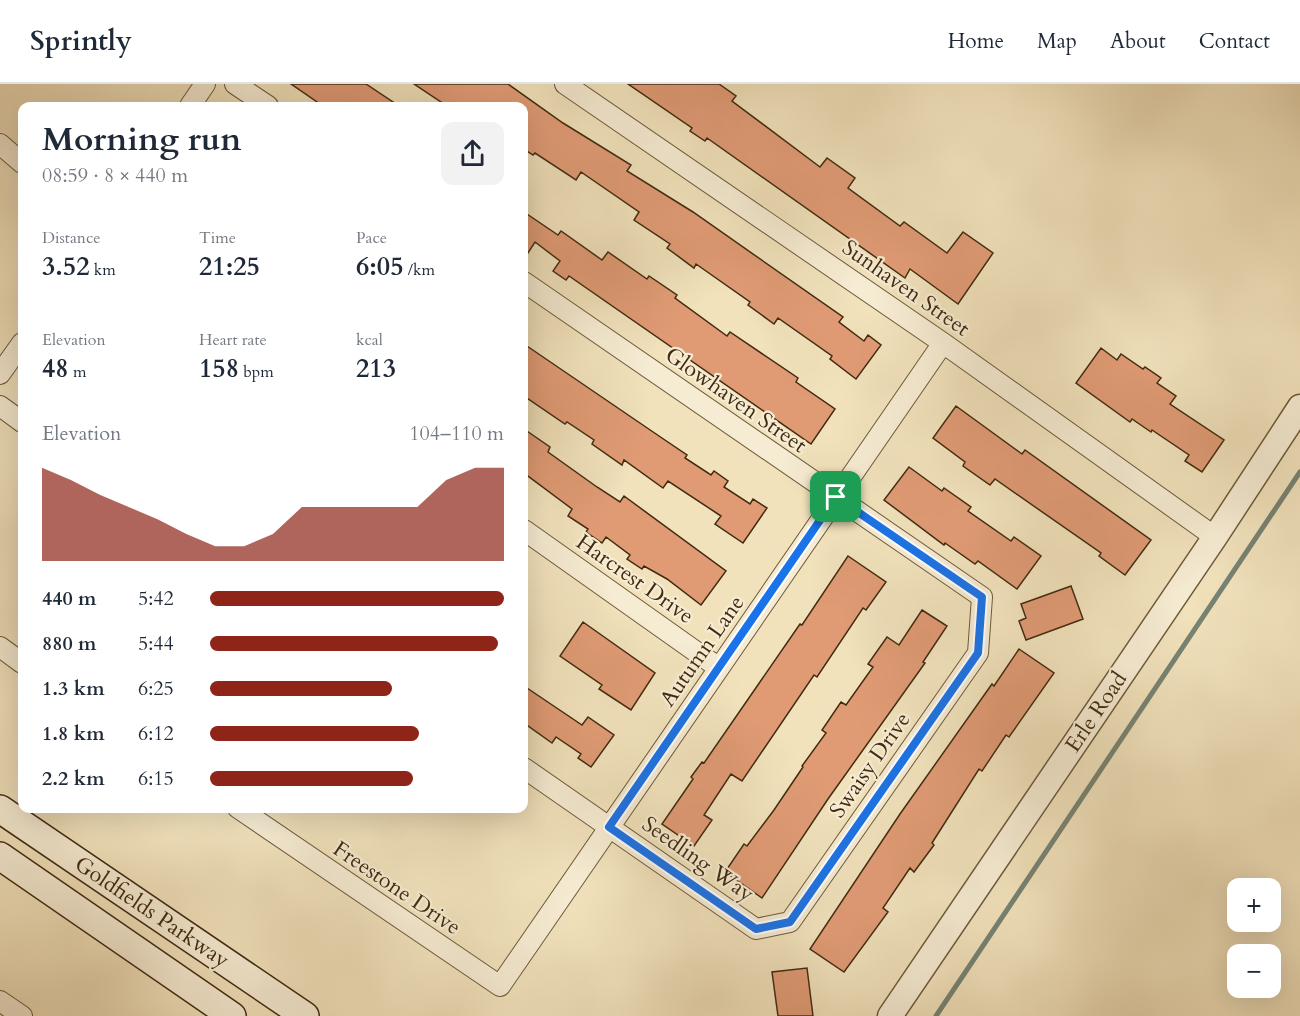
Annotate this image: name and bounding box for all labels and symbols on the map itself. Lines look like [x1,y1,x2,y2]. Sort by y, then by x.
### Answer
street label: Sunhaven Street [836,233,976,343]
street label: Glowhaven Street [659,340,813,460]
pin [810,471,861,522]
street label: Harcrest Drive [570,527,700,631]
street label: Autumn Lane [653,590,751,712]
street label: Erle Road [1058,665,1134,758]
street label: Swaisy Drive [823,706,917,824]
street label: Seedling Way [636,809,760,909]
street label: Freestone Drive [327,834,467,942]
street label: Goldfields Parkway [69,849,236,975]

